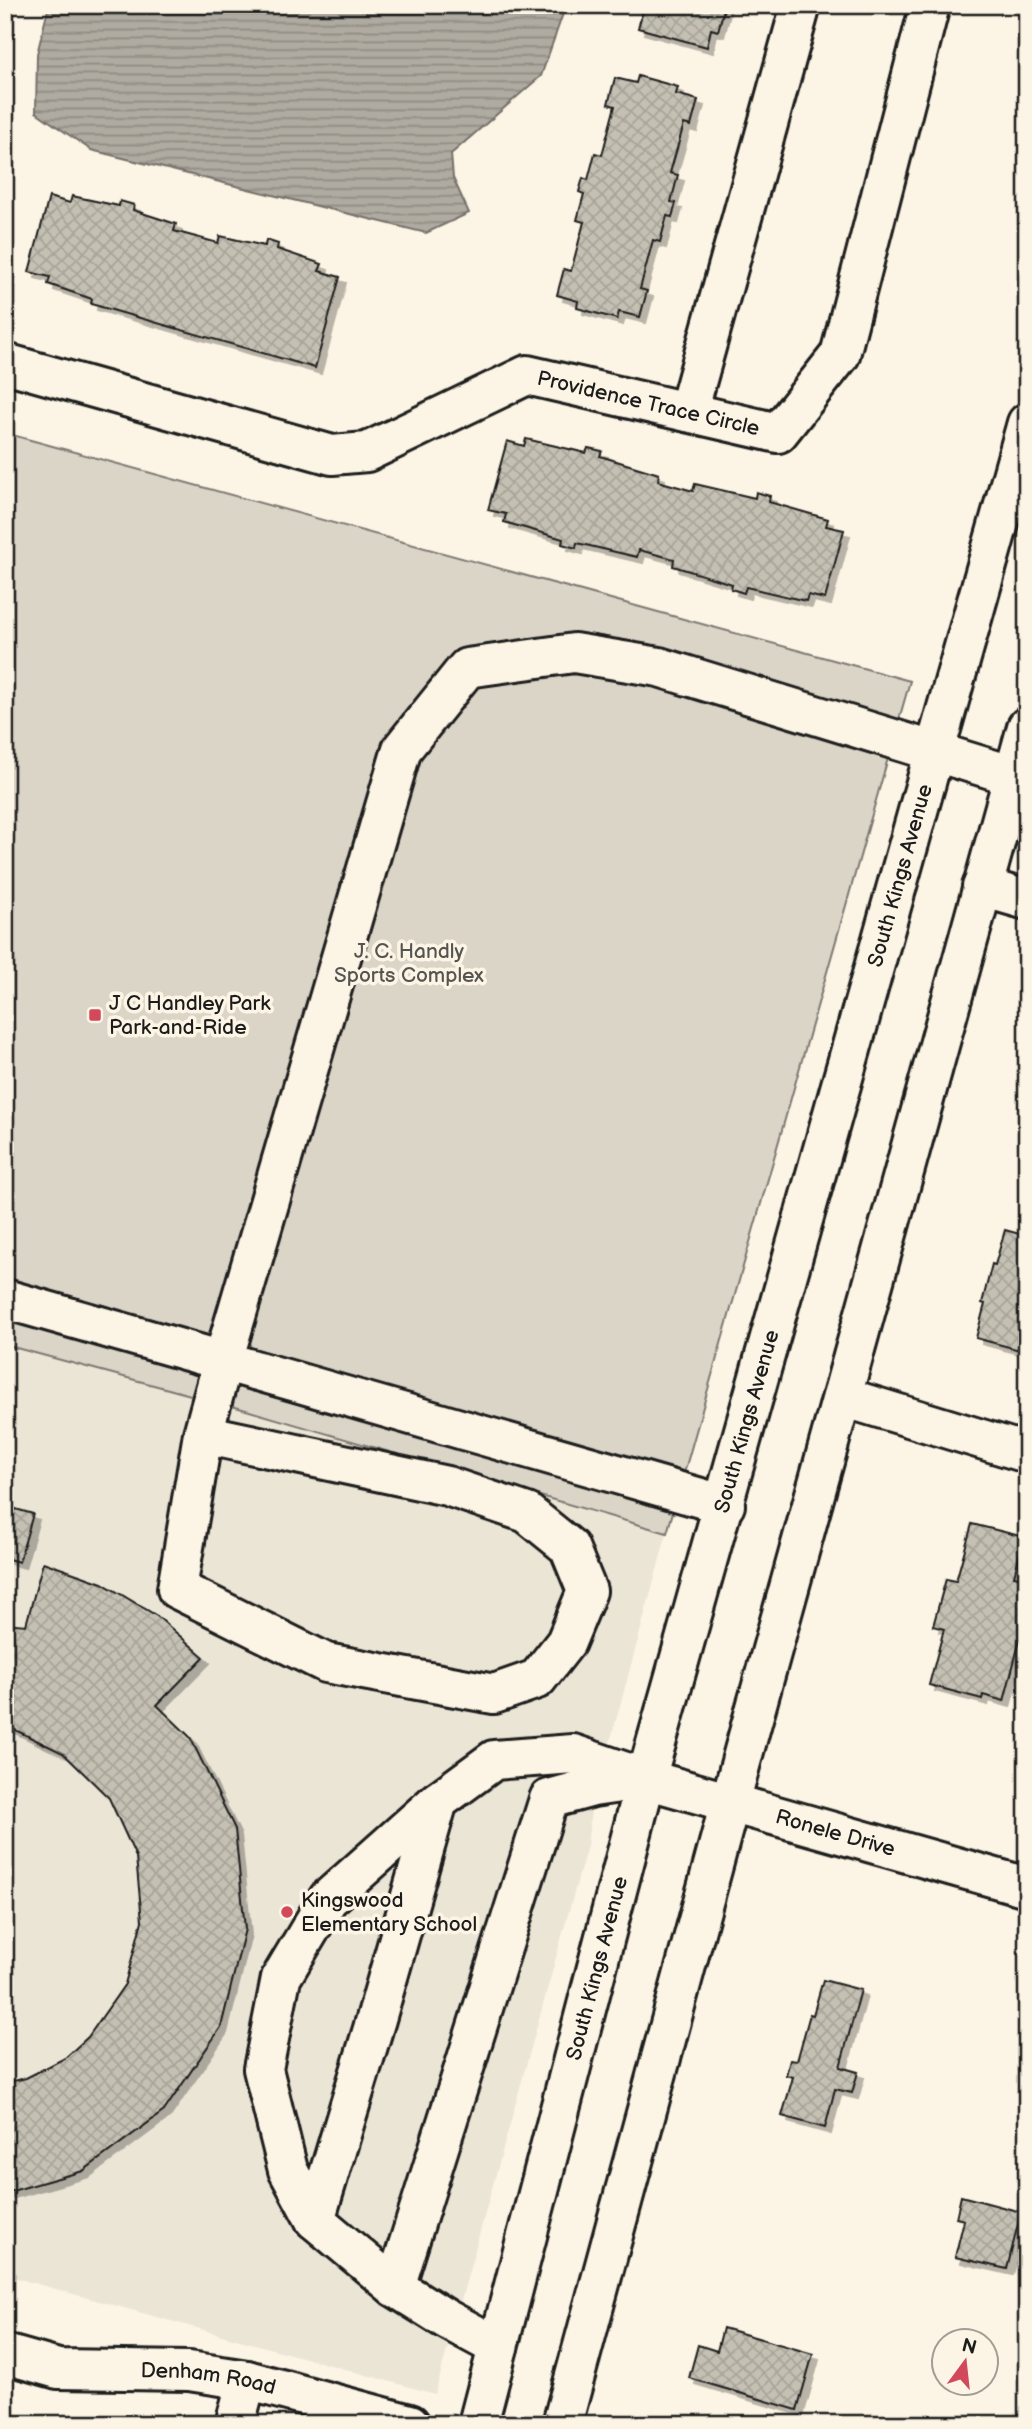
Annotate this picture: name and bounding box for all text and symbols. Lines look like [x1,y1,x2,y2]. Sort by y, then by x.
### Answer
street label: Providence Trace Circle [535,365,762,441]
street label: South Kings Avenue [862,781,937,970]
park label: J. C. Handly Sports Complex [334,939,484,988]
place label: J C Handley Park Park-and-Ride [109,991,271,1040]
marker: J C Handley Park Park-and-Ride [87,1007,103,1023]
street label: South Kings Avenue [709,1327,784,1516]
street label: Ronele Drive [773,1804,898,1862]
street label: South Kings Avenue [561,1874,633,2063]
place label: Kingswood Elementary School [301,1888,477,1937]
marker: Kingswood Elementary School [279,1904,295,1920]
north arrow [930,2328,1000,2398]
text: N [959,2334,979,2360]
street label: Denham Road [140,2358,279,2400]

